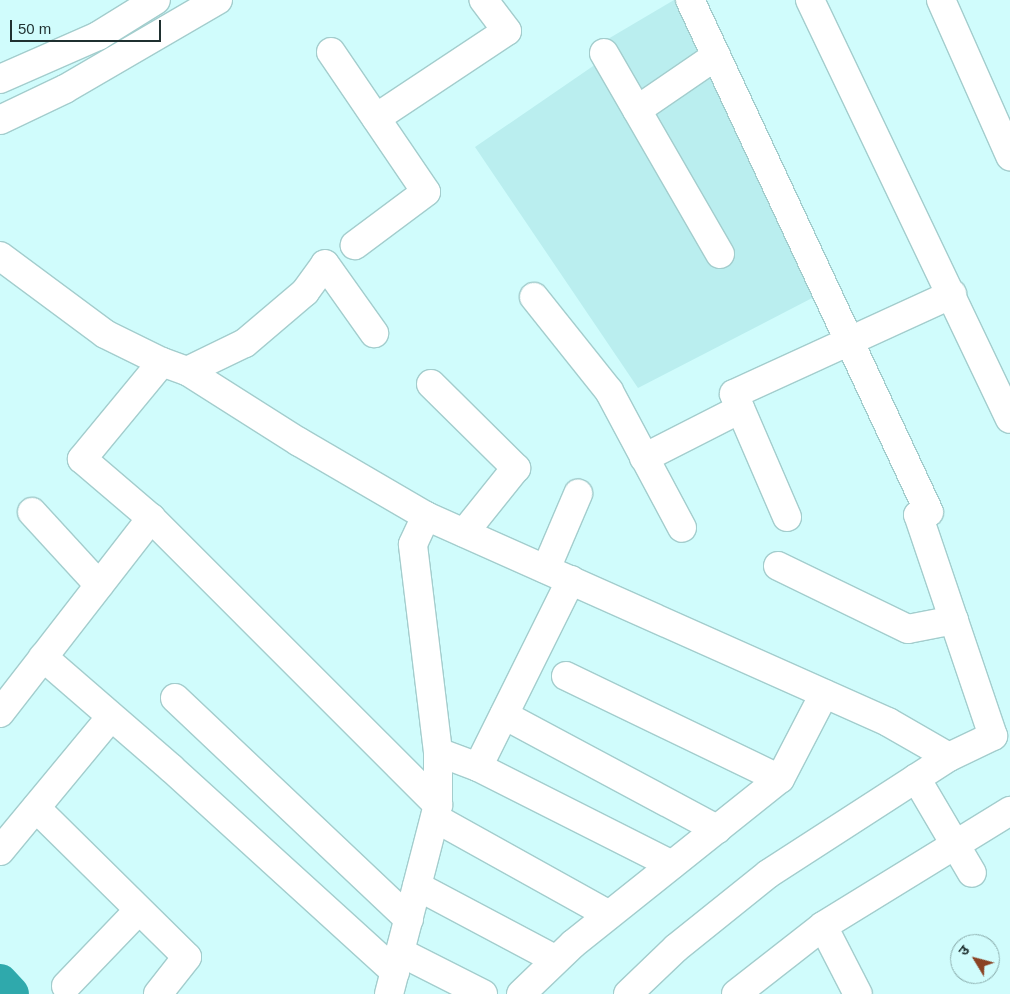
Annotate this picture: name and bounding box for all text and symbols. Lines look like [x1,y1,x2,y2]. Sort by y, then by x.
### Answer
scale bar [12,10,164,42]
text: 50 m [18,20,51,37]
north arrow [950,934,1000,984]
text: उ [955,942,973,959]

